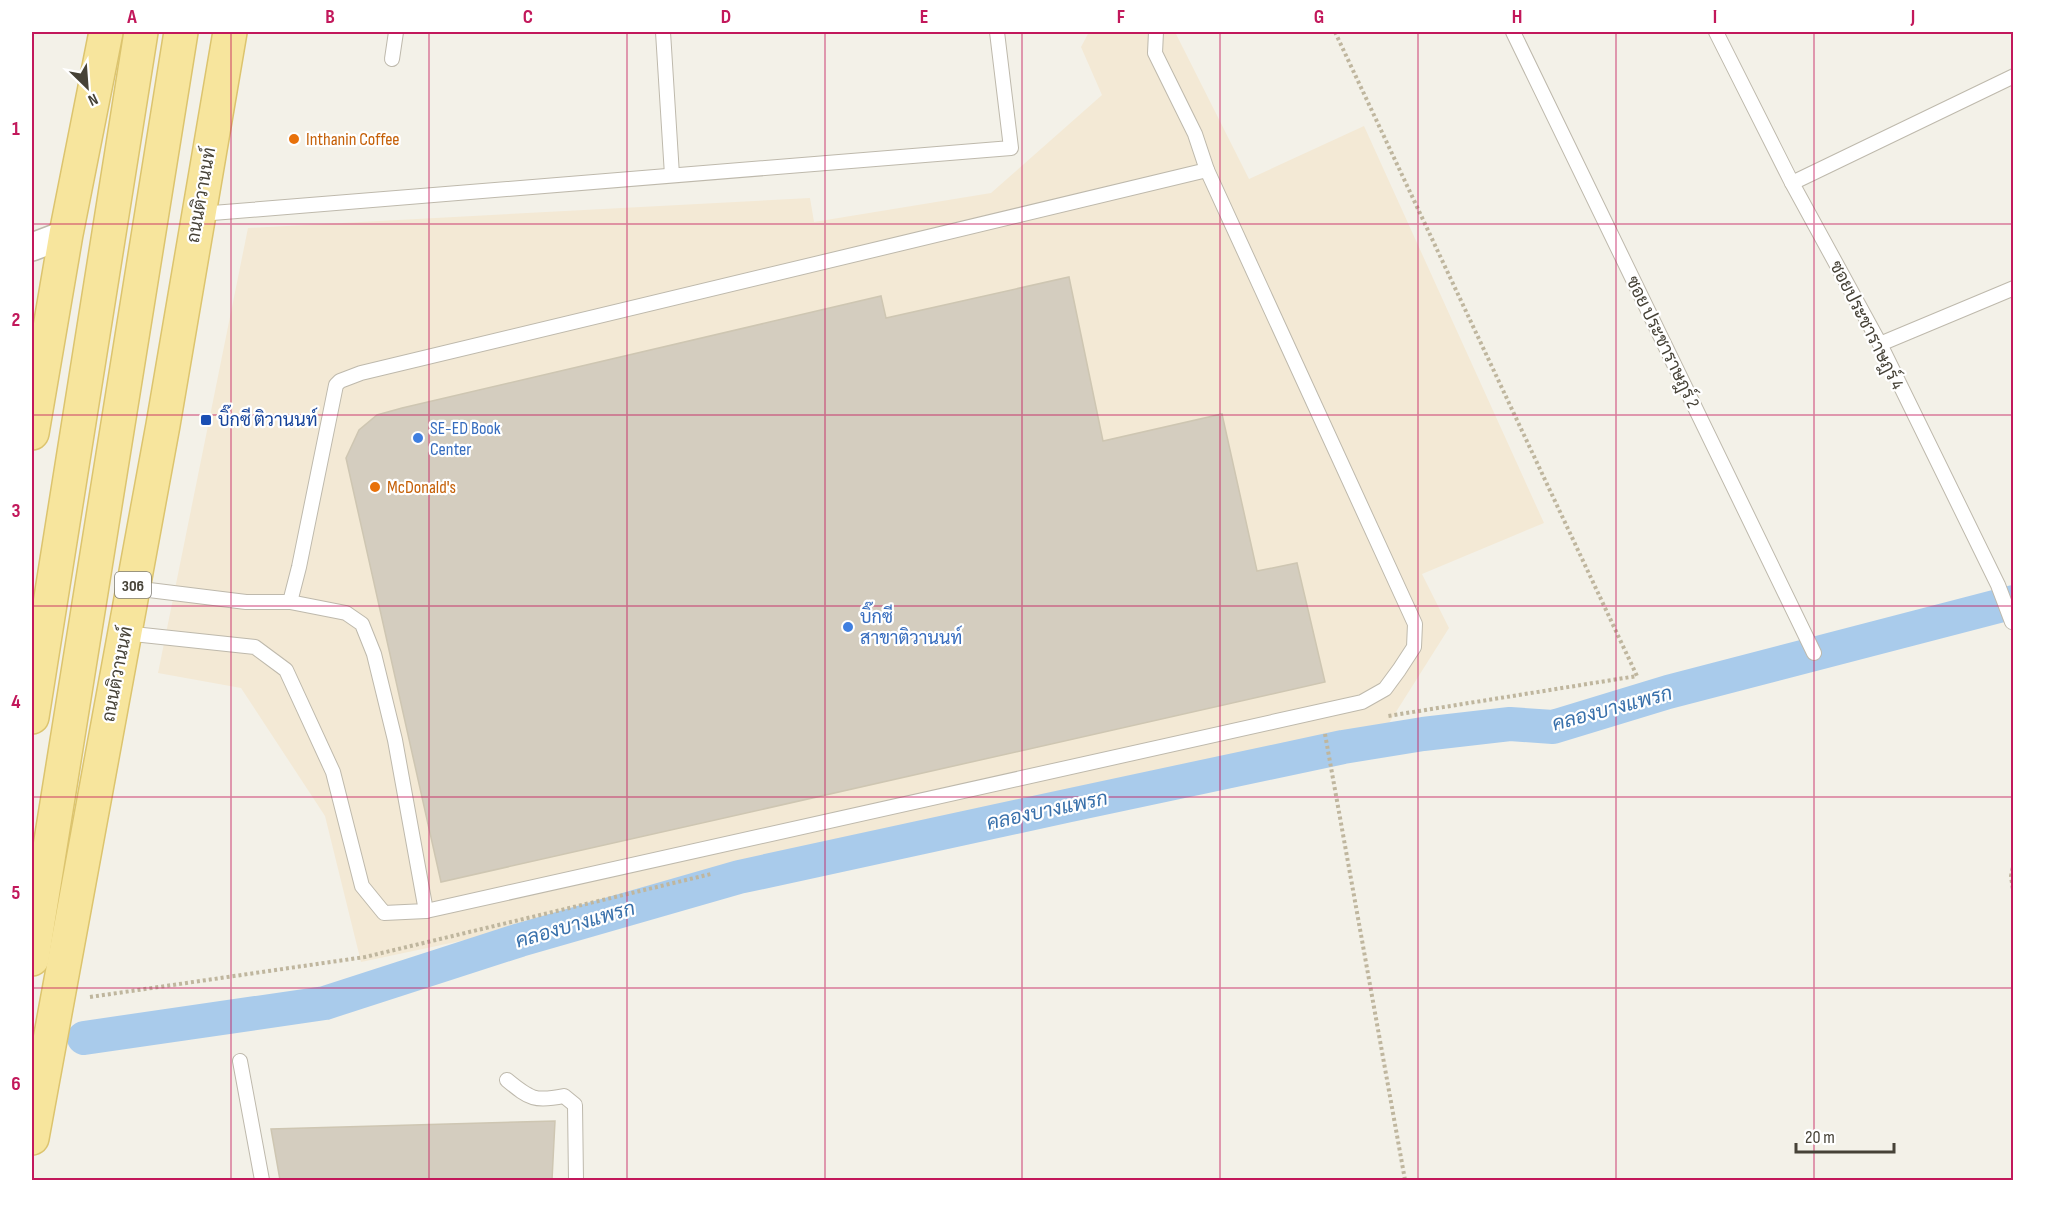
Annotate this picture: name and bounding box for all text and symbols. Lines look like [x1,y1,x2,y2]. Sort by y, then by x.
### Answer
text: A [126,5,137,29]
text: B [325,5,335,29]
text: C [523,5,533,29]
text: D [721,5,731,29]
text: E [920,5,928,29]
text: F [1117,5,1125,29]
text: G [1314,5,1324,29]
text: H [1512,5,1522,29]
text: I [1713,5,1717,29]
text: J [1910,5,1915,29]
north arrow [57,57,117,117]
text: N [85,89,101,110]
text: 1 [12,117,20,141]
place label: Inthanin Coffee [306,129,400,150]
marker: Inthanin Coffee [287,132,301,146]
street label: ถนนติวานนท์ [180,145,220,245]
street label: ซอยประชาราษฎร์ 4 [1824,256,1911,394]
street label: ซอย ประชาราษฎร์ 2 [1621,271,1706,412]
text: 2 [12,308,20,332]
place label: บิ๊กซี ติวานนท์ [218,404,318,431]
marker: บิ๊กซี ติวานนท์ [199,413,213,427]
place label: SE-ED Book Center [430,418,501,460]
marker: SE-ED Book Center [411,431,425,445]
place label: McDonald's [387,477,456,498]
marker: McDonald's [368,480,382,494]
text: 3 [12,499,21,523]
road number: 306 [115,572,151,598]
place label: บิ๊กซี สาขาติวานนท์ [860,601,962,649]
marker: บิ๊กซี สาขาติวานนท์ [841,620,855,634]
street label: ถนนติวานนท์ [95,624,137,724]
water label: คลองบางแพรก [1550,681,1675,737]
text: 4 [11,690,21,714]
water label: คลองบางแพรก [984,786,1110,836]
text: 5 [12,881,21,905]
water label: คลองบางแพรก [513,896,638,953]
text: 6 [11,1072,21,1096]
scale bar [1796,1116,1894,1154]
text: 20 m [1805,1127,1835,1148]

